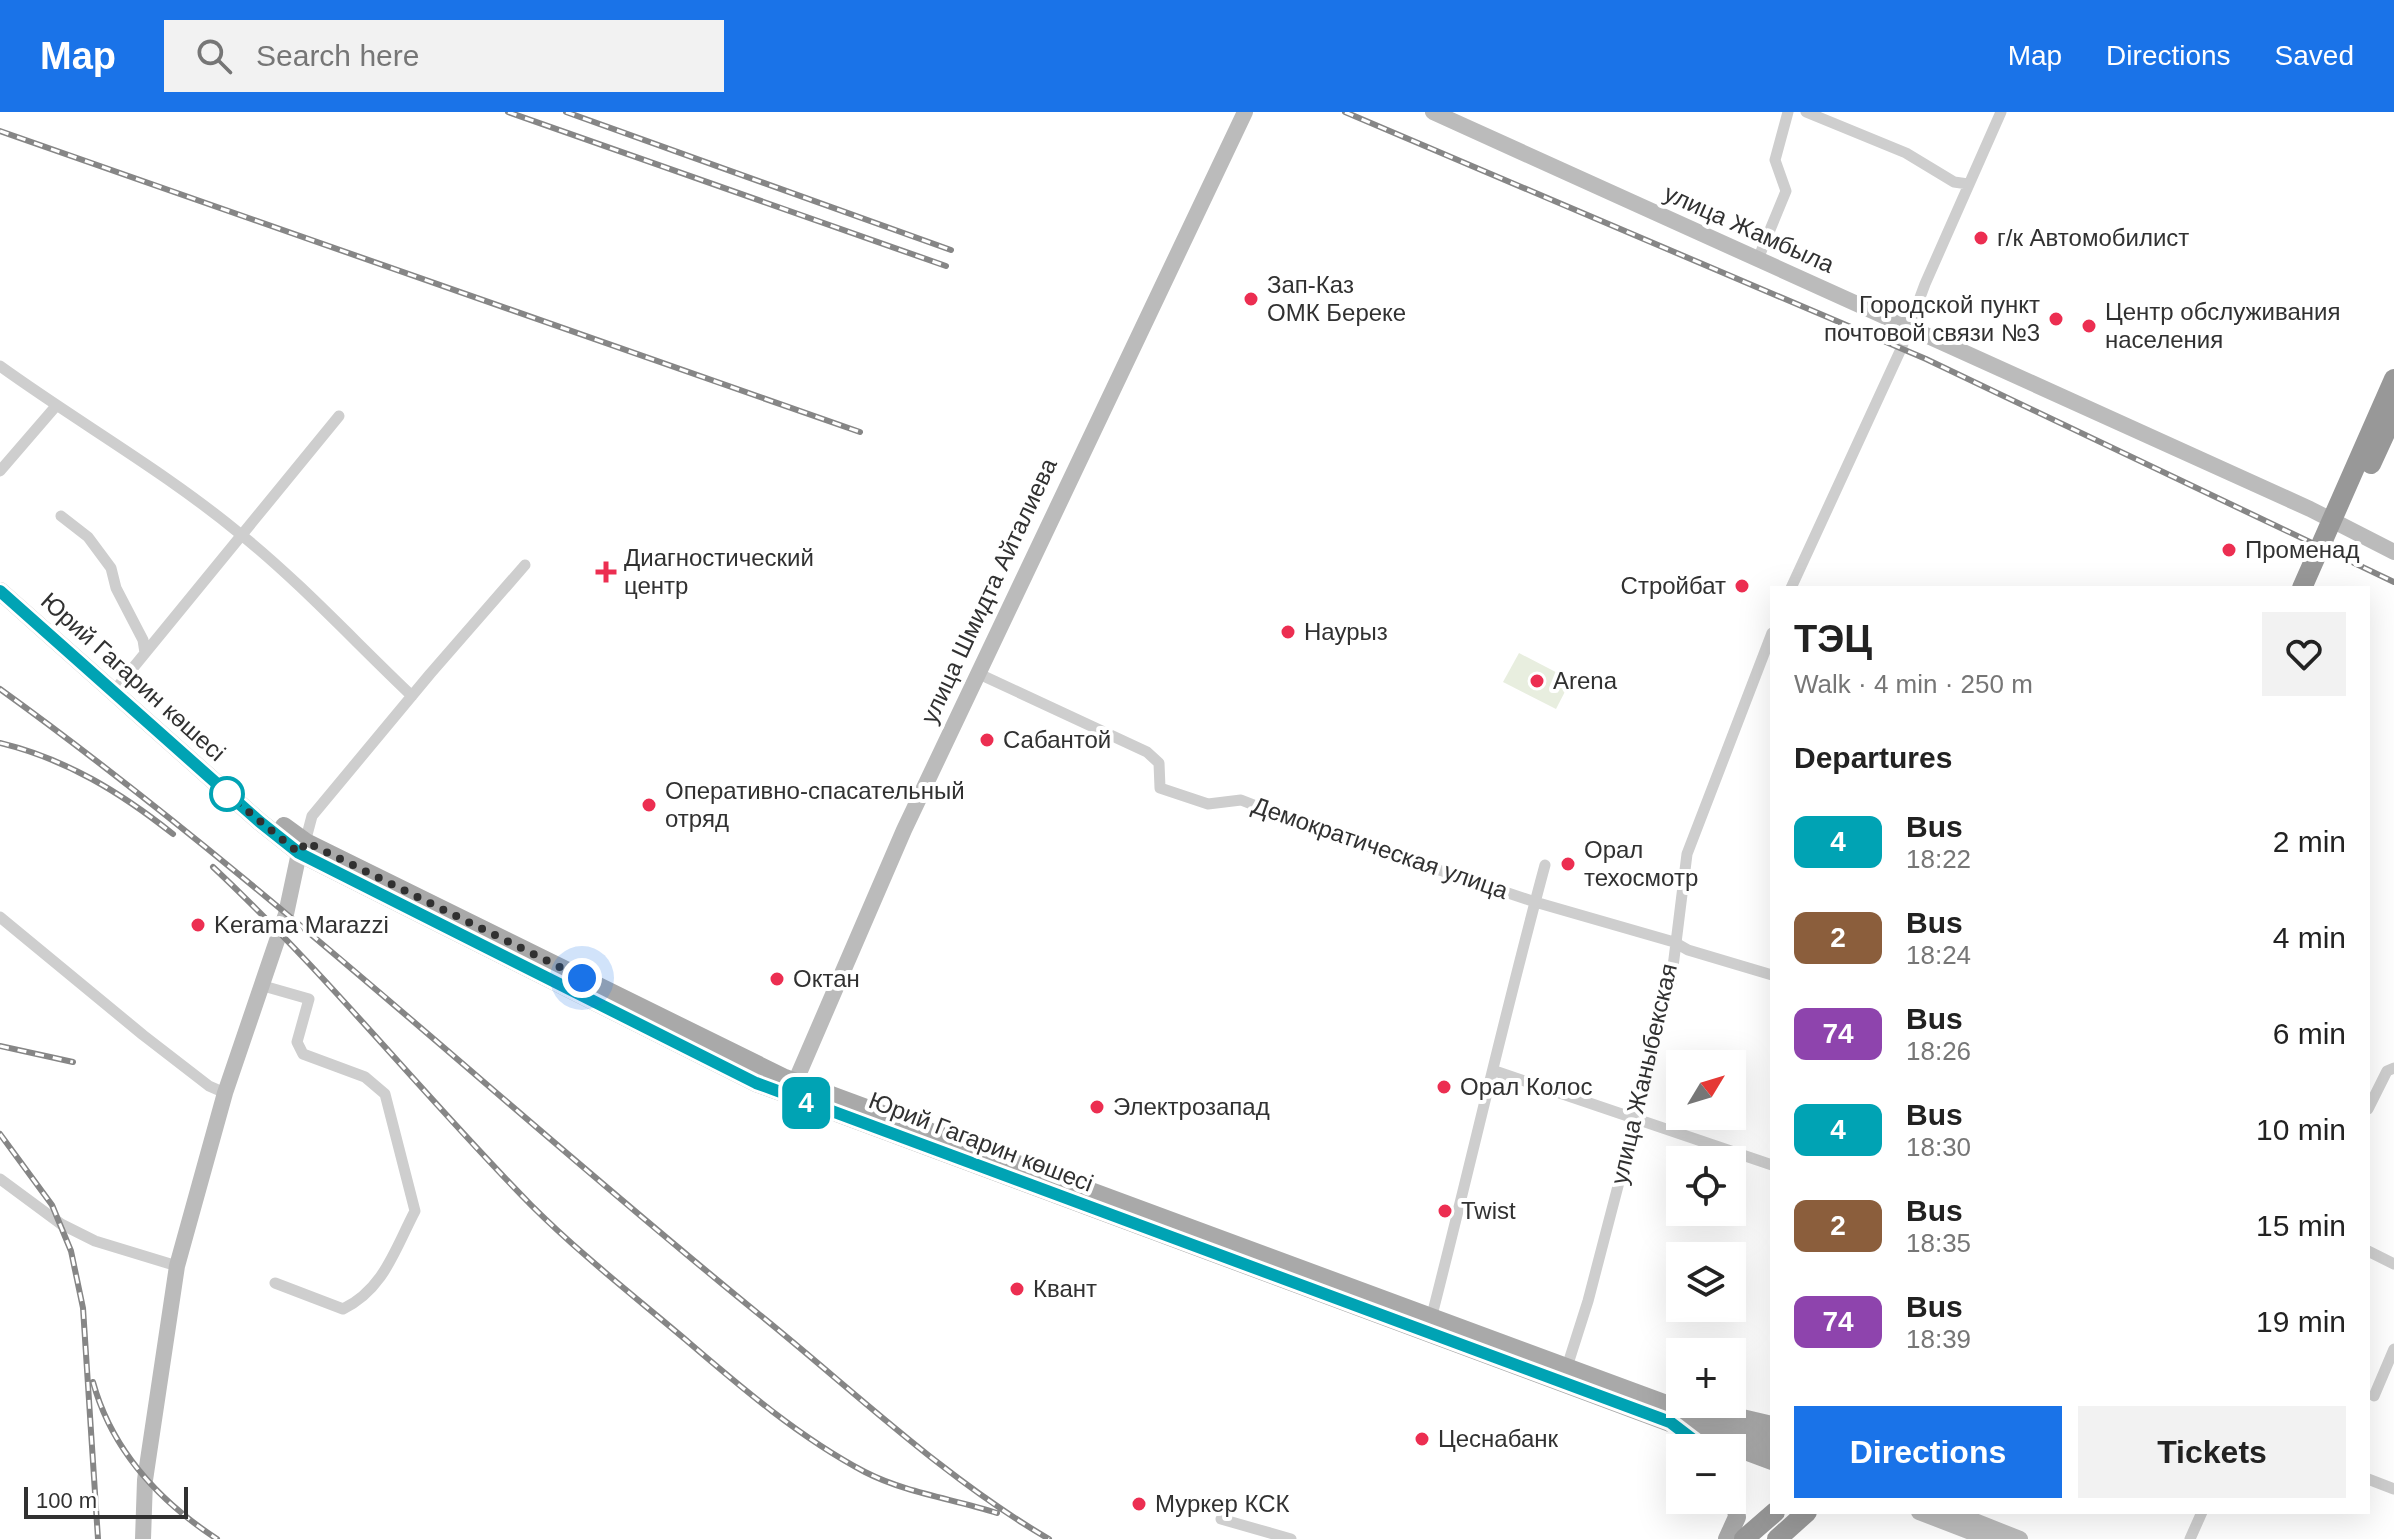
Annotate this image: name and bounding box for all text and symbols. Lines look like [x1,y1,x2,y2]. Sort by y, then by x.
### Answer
search box [164,20,724,92]
icon: search [192,34,236,78]
text: Map [40,35,116,77]
text: Search here [256,39,419,72]
text: Map [2008,40,2062,71]
text: Directions [2106,40,2231,71]
text: Saved [2275,40,2354,71]
street label: улица Жамбыла [1660,179,1839,278]
place label: г/к Автомобилист [1997,224,2189,251]
marker: г/к Автомобилист [1972,229,1990,247]
place label: Зап-Каз ОМК Береке [1267,271,1406,326]
marker: Зап-Каз ОМК Береке [1242,290,1260,308]
place label: Городской пункт почтовой связи №3 [1824,291,2040,346]
place label: Центр обслуживания наcеления [2105,298,2340,353]
marker: Городской пункт почтовой связи №3 [2047,310,2065,328]
marker: Центр обслуживания наcеления [2080,317,2098,335]
street label: улица Шмидта Айталиева [915,453,1062,728]
place label: Променад [2245,536,2359,563]
marker: Променад [2220,541,2238,559]
place label: Диагностический центр [624,544,814,599]
marker: Диагностический центр [595,561,617,583]
place label: Стройбат [1621,572,1726,599]
marker: Стройбат [1733,577,1751,595]
street label: Юрий Гагарин көшесі [36,587,231,766]
button: heart [2262,612,2346,696]
place label: Наурыз [1304,618,1388,645]
text: ТЭЦ [1794,618,1872,660]
marker: Наурыз [1279,623,1297,641]
place label: Arena [1553,667,1618,694]
text: Walk · 4 min · 250 m [1794,669,2033,699]
marker: Arena [1528,672,1546,690]
place label: Сабантой [1003,726,1111,753]
marker: Сабантой [978,731,996,749]
text: Departures [1794,741,1952,774]
unlabelled marker [210,777,244,811]
place label: Оперативно-спасательный отряд [665,777,965,832]
street label: Демократическая улица [1249,791,1512,904]
marker: Оперативно-спасательный отряд [640,796,658,814]
text: Bus [1906,810,1963,843]
text: 2 min [2273,825,2346,858]
text: 4 [1830,826,1846,857]
place label: Орал техосмотр [1584,836,1698,891]
text: 18:22 [1906,844,1971,874]
marker: Орал техосмотр [1559,855,1577,873]
text: Bus [1906,906,1963,939]
place label: Kerama Marazzi [214,911,389,938]
marker: Kerama Marazzi [189,916,207,934]
text: 4 min [2273,921,2346,954]
text: 2 [1830,922,1846,953]
text: 18:24 [1906,940,1971,970]
your location [562,958,602,998]
street label: улица Жаныбекская [1605,961,1682,1187]
place label: Октан [793,965,860,992]
marker: Октан [768,970,786,988]
text: Bus [1906,1002,1963,1035]
text: 6 min [2273,1017,2346,1050]
text: 74 [1822,1018,1854,1049]
text: 18:26 [1906,1036,1971,1066]
north arrow [1666,1050,1746,1130]
map controls [1666,1050,1746,1514]
place label: Орал Колос [1460,1073,1592,1100]
line badge: 4 [780,1077,832,1129]
marker: Орал Колос [1435,1078,1453,1096]
street label: Юрий Гагарин көшесі [865,1086,1097,1197]
text: 4 [798,1087,814,1118]
place label: Электрозапад [1113,1093,1270,1120]
marker: Электрозапад [1088,1098,1106,1116]
text: Bus [1906,1098,1963,1131]
text: 10 min [2256,1113,2346,1146]
text: 4 [1830,1114,1846,1145]
text: 18:30 [1906,1132,1971,1162]
button: locate [1666,1146,1746,1226]
text: Bus [1906,1194,1963,1227]
place label: Twist [1461,1197,1516,1224]
marker: Twist [1436,1202,1454,1220]
text: 15 min [2256,1209,2346,1242]
text: 2 [1830,1210,1846,1241]
text: 18:35 [1906,1228,1971,1258]
button: layers [1666,1242,1746,1322]
place label: Квант [1033,1275,1097,1302]
marker: Квант [1008,1280,1026,1298]
text: Bus [1906,1290,1963,1323]
text: 19 min [2256,1305,2346,1338]
text: 74 [1822,1306,1854,1337]
text: 18:39 [1906,1324,1971,1354]
button: + [1666,1338,1746,1418]
button: Directions [1794,1406,2062,1498]
button: Tickets [2078,1406,2346,1498]
place label: Цеснабанк [1438,1425,1559,1452]
marker: Цеснабанк [1413,1430,1431,1448]
button: − [1666,1434,1746,1514]
scale bar [24,1483,188,1519]
text: 100 m [36,1488,97,1513]
place label: Муркер КСК [1155,1490,1290,1517]
marker: Муркер КСК [1130,1495,1148,1513]

